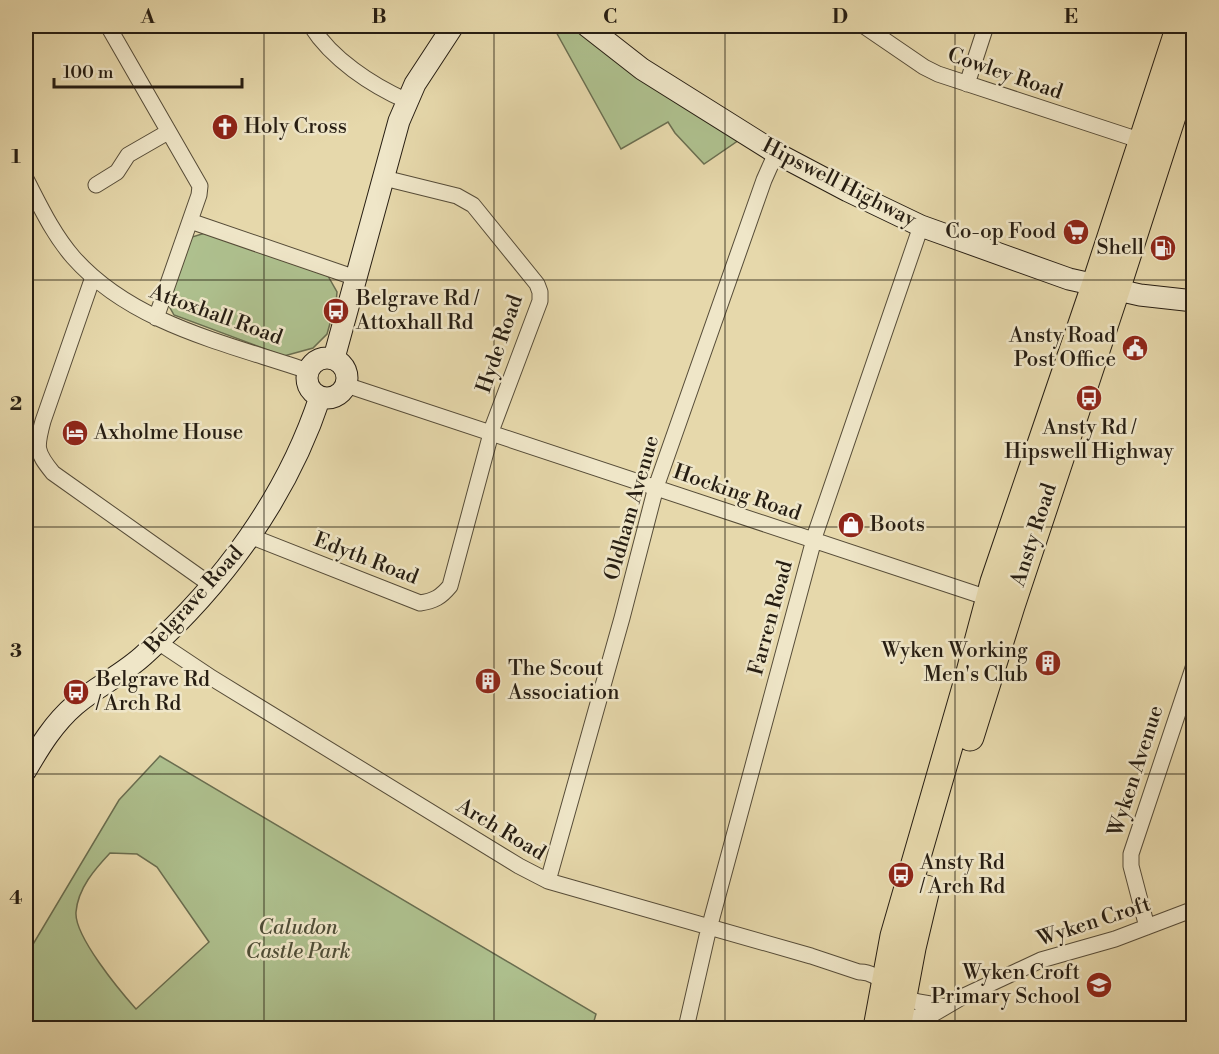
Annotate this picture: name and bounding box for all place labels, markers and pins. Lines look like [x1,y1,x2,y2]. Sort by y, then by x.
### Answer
church icon: Holy Cross [210,112,240,142]
place label: Holy Cross [244,114,347,140]
supermarket icon: Co-op Food [1061,217,1091,247]
place label: Co-op Food [945,219,1056,245]
fuel station icon: Shell [1148,233,1178,263]
place label: Shell [1096,235,1144,261]
place label: Belgrave Rd / Attoxhall Rd [355,286,480,336]
bus stop icon: Belgrave Rd / Attoxhall Rd [321,296,351,326]
place label: Ansty Road Post Office [1008,323,1116,373]
public building icon: Ansty Road Post Office [1120,333,1150,363]
bus stop icon: Ansty Rd / Hipswell Highway [1074,383,1104,413]
place label: Ansty Rd / Hipswell Highway [1004,415,1175,465]
hotel icon: Axholme House [60,418,90,448]
place label: Axholme House [93,420,243,446]
shop icon: Boots [836,510,866,540]
place label: Boots [869,512,925,538]
place label: Wyken Working Men's Club [880,638,1028,688]
building icon: Wyken Working Men's Club [1033,648,1063,678]
place label: The Scout Association [507,656,620,706]
building icon: The Scout Association [473,666,503,696]
place label: Belgrave Rd / Arch Rd [95,667,210,717]
bus stop icon: Belgrave Rd / Arch Rd [61,677,91,707]
place label: Ansty Rd / Arch Rd [919,850,1005,900]
bus stop icon: Ansty Rd / Arch Rd [886,860,916,890]
place label: Wyken Croft Primary School [931,960,1081,1010]
school or university icon: Wyken Croft Primary School [1084,970,1114,1000]

